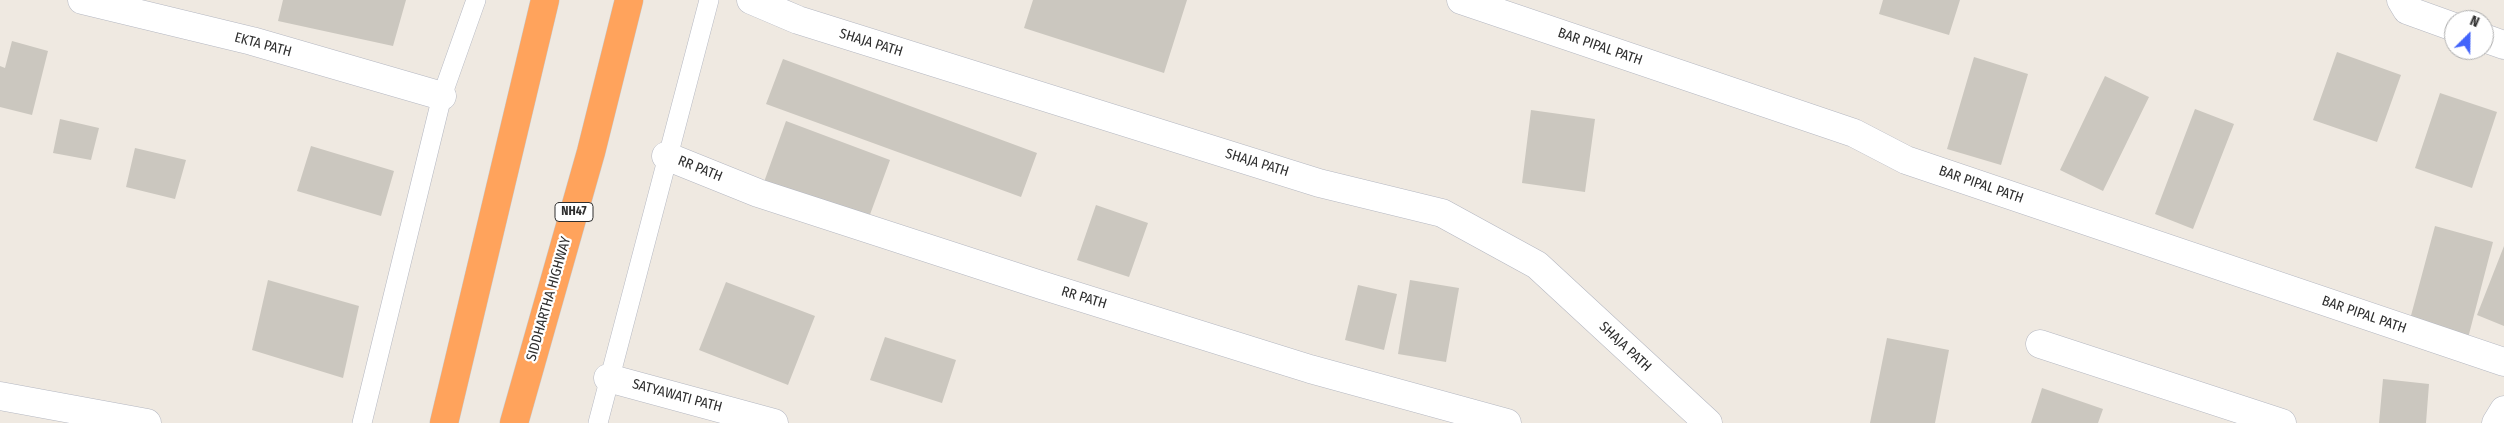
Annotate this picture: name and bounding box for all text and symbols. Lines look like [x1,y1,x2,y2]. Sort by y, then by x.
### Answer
north arrow [2444,10,2494,60]
text: N [2467,12,2482,31]
street label: SHAJA PATH [837,25,905,61]
street label: BAR PIPAL PATH [1556,25,1644,69]
street label: EKTA PATH [233,29,293,61]
street label: SHAJA PATH [1223,145,1291,181]
street label: RR PATH [675,152,725,186]
street label: BAR PIPAL PATH [1937,163,2025,207]
road number: NH47 [555,202,593,222]
street label: SIDDHARTHA HIGHWAY [523,235,575,363]
street label: RR PATH [1059,283,1109,313]
street label: BAR PIPAL PATH [2320,293,2408,337]
street label: SHAJA PATH [1595,319,1655,375]
street label: SATYAWATI PATH [630,376,724,416]

